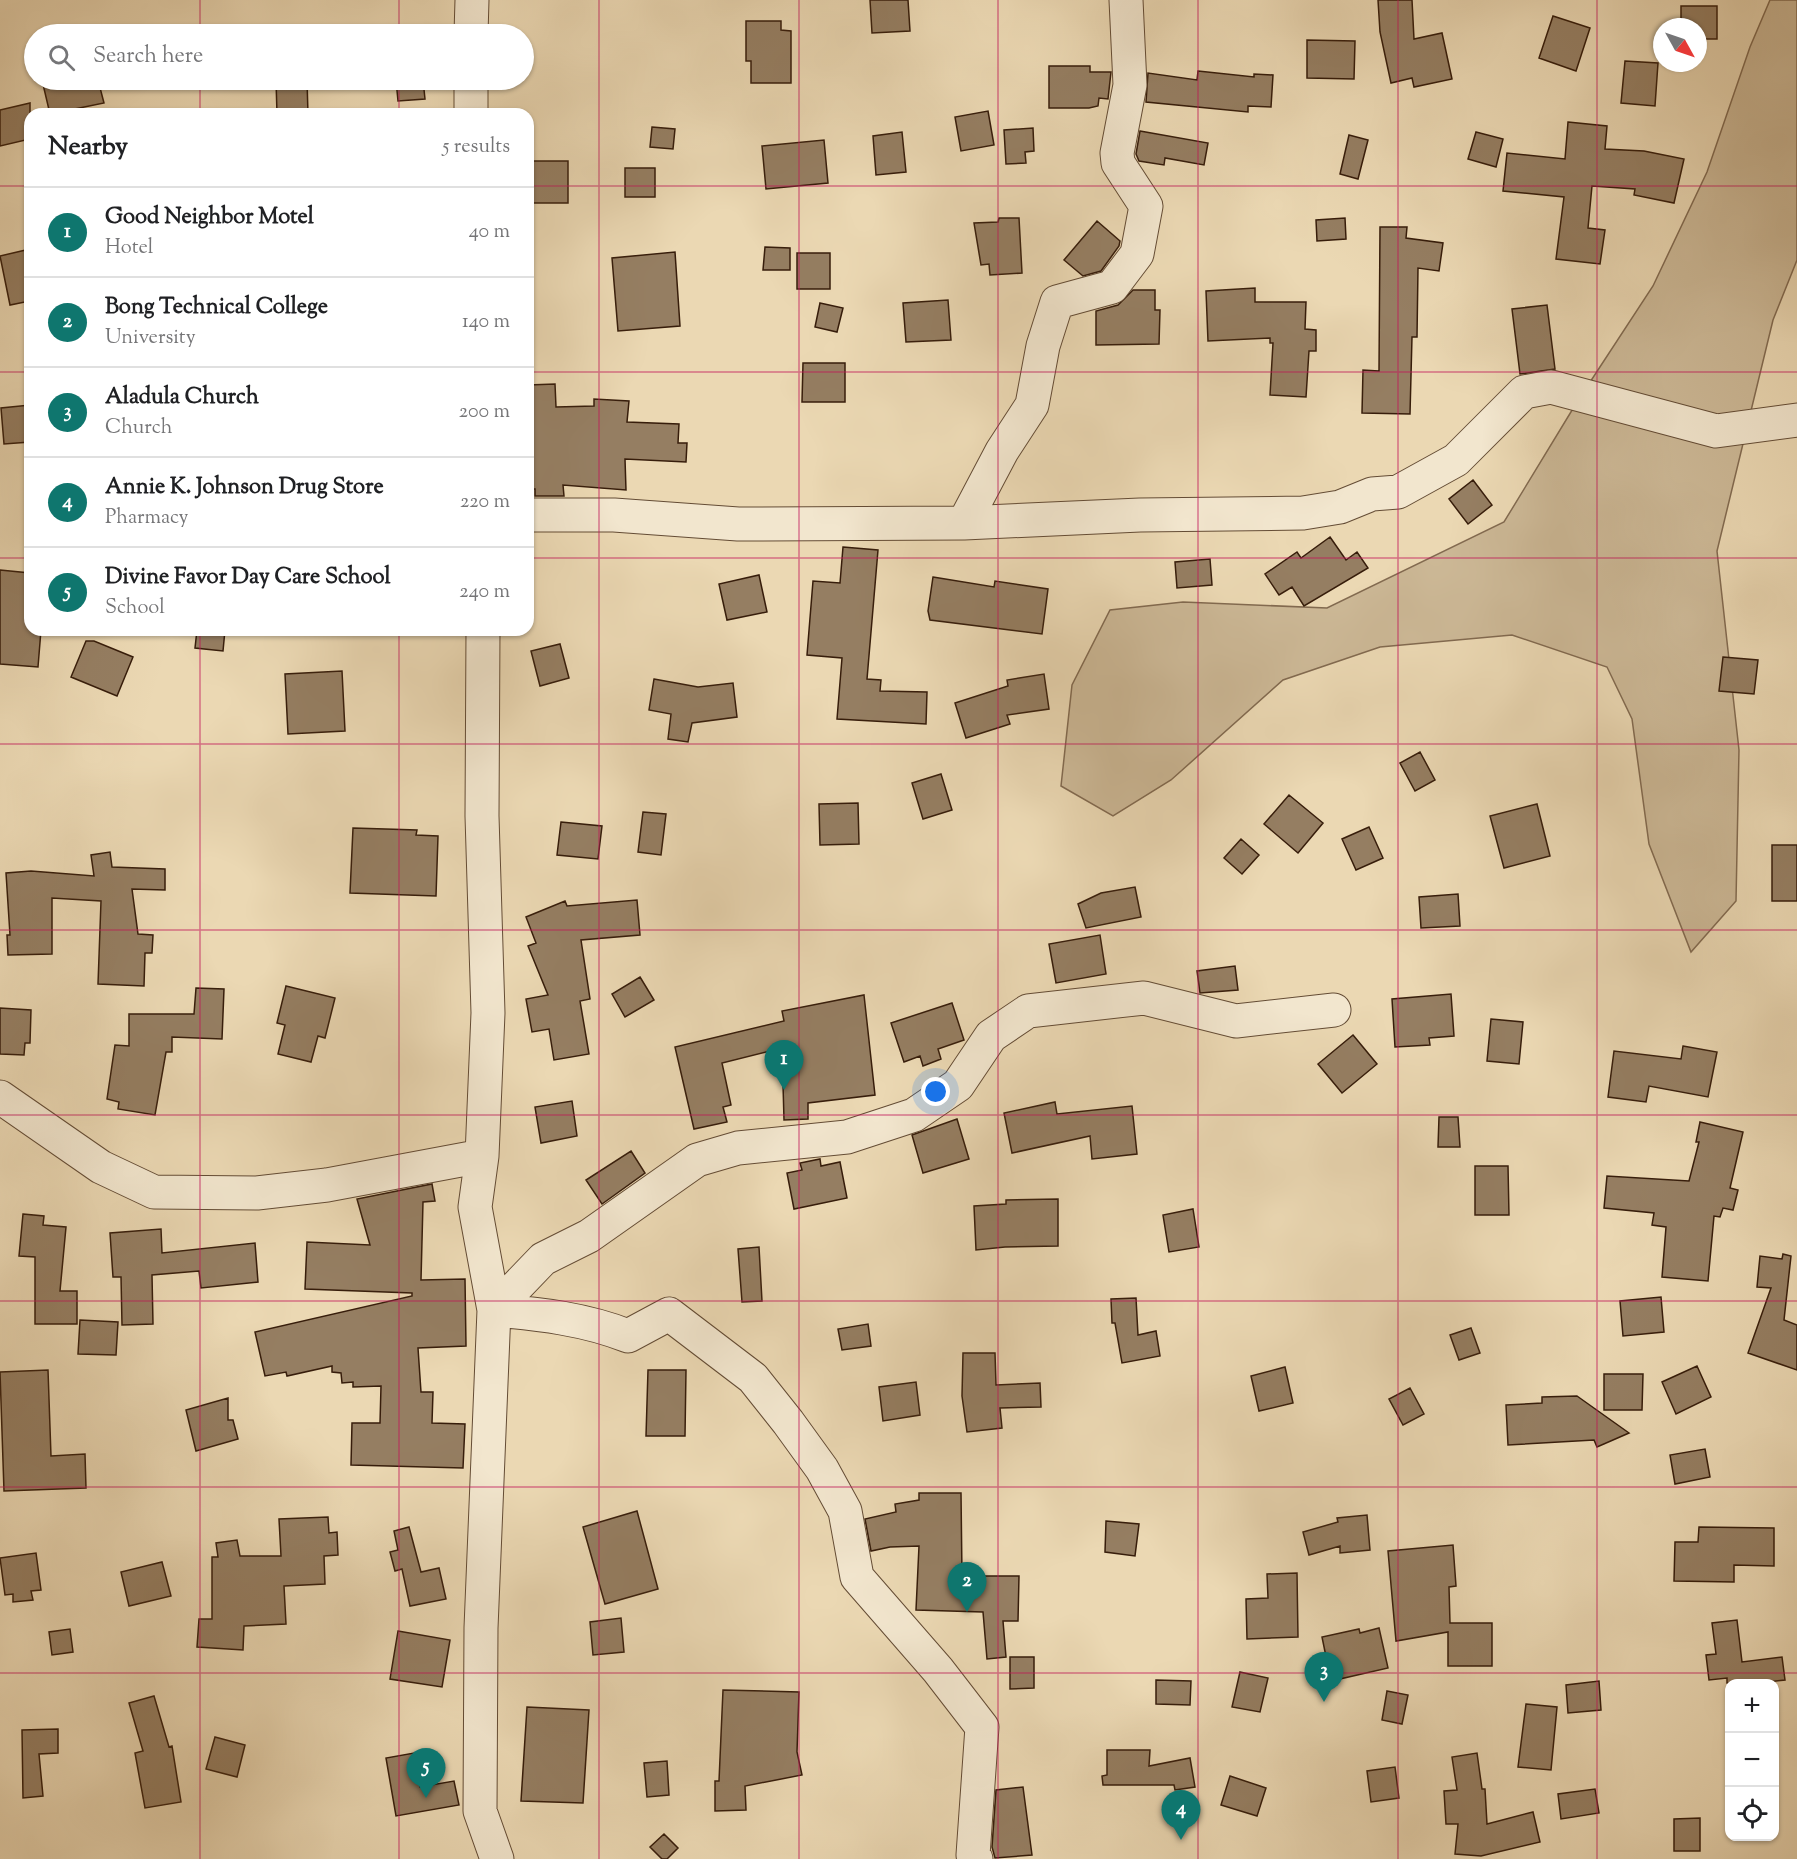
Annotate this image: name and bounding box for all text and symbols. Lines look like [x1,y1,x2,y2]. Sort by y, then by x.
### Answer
north arrow [1653,18,1707,72]
search box [24,24,534,90]
icon: search [45,41,78,74]
text: Search here [93,41,203,73]
text: Nearby [48,129,128,166]
text: 5 results [443,133,510,162]
text: Good Neighbor Motel [105,202,314,234]
text: 1 [64,218,71,247]
text: 40 m [469,218,510,247]
text: Hotel [105,234,153,263]
text: Bong Technical College [105,292,328,324]
text: 2 [63,308,72,337]
text: 140 m [462,308,510,337]
text: University [105,324,196,353]
text: Aladula Church [105,382,259,414]
text: 3 [63,398,72,427]
text: 200 m [459,398,510,427]
text: Church [105,414,172,443]
text: Annie K. Johnson Drug Store [105,472,384,504]
text: 4 [62,488,73,517]
text: 220 m [460,488,510,517]
text: Pharmacy [105,504,188,533]
text: Divine Favor Day Care School [105,562,391,594]
text: 5 [64,578,71,607]
text: 240 m [459,578,510,607]
text: School [105,594,165,623]
pin: 1 [764,1040,804,1090]
your location [921,1077,950,1106]
pin: 2 [948,1562,986,1612]
pin: 3 [1304,1652,1344,1702]
map controls [1725,1679,1779,1841]
button: + [1725,1679,1779,1733]
button: − [1725,1733,1779,1787]
pin: 5 [406,1748,446,1798]
button: locate [1725,1787,1779,1841]
pin: 4 [1162,1790,1200,1840]

